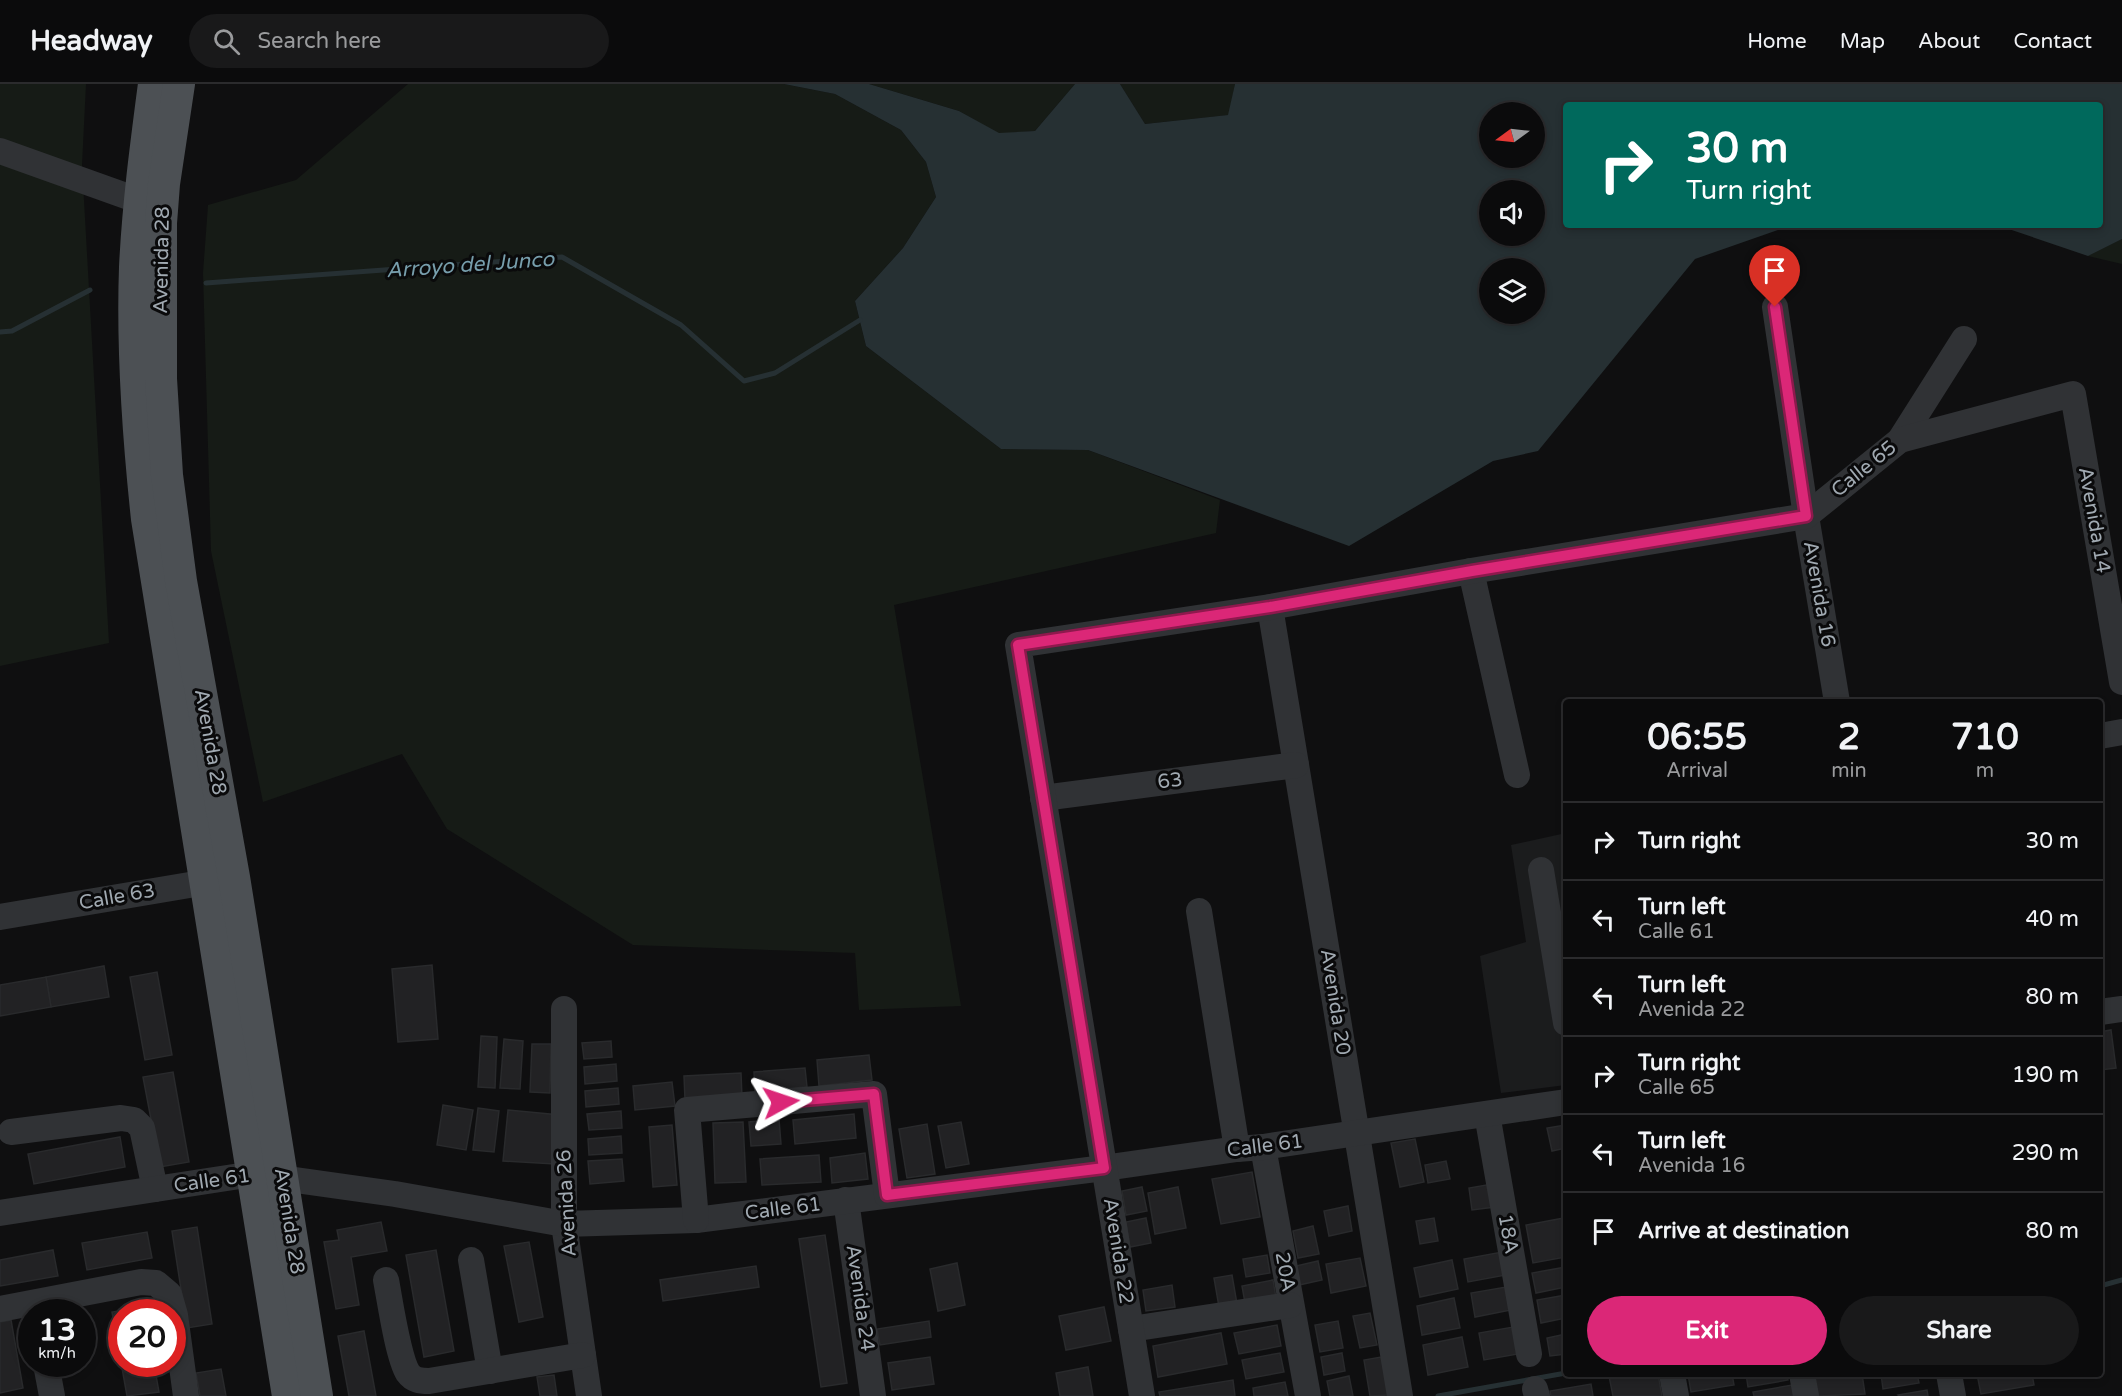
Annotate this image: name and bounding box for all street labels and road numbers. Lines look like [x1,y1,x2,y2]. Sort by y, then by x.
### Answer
street label: Avenida 28 [149,206,175,314]
street label: Calle 65 [1827,436,1901,502]
street label: Avenida 14 [2073,465,2115,575]
street label: Avenida 16 [1798,539,1840,649]
street label: Avenida 28 [189,687,231,797]
street label: 63 [1156,768,1184,794]
street label: Calle 63 [77,879,157,915]
street label: Avenida 20 [1315,947,1355,1057]
street label: Calle 61 [1225,1129,1305,1163]
street label: Avenida 26 [552,1149,582,1257]
street label: Calle 61 [172,1164,252,1198]
street label: Avenida 28 [269,1166,309,1276]
street label: Calle 61 [743,1192,823,1226]
street label: Avenida 22 [1098,1196,1138,1306]
street label: 18A [1493,1212,1523,1256]
street label: Avenida 24 [841,1243,879,1353]
street label: 20A [1270,1250,1300,1294]

